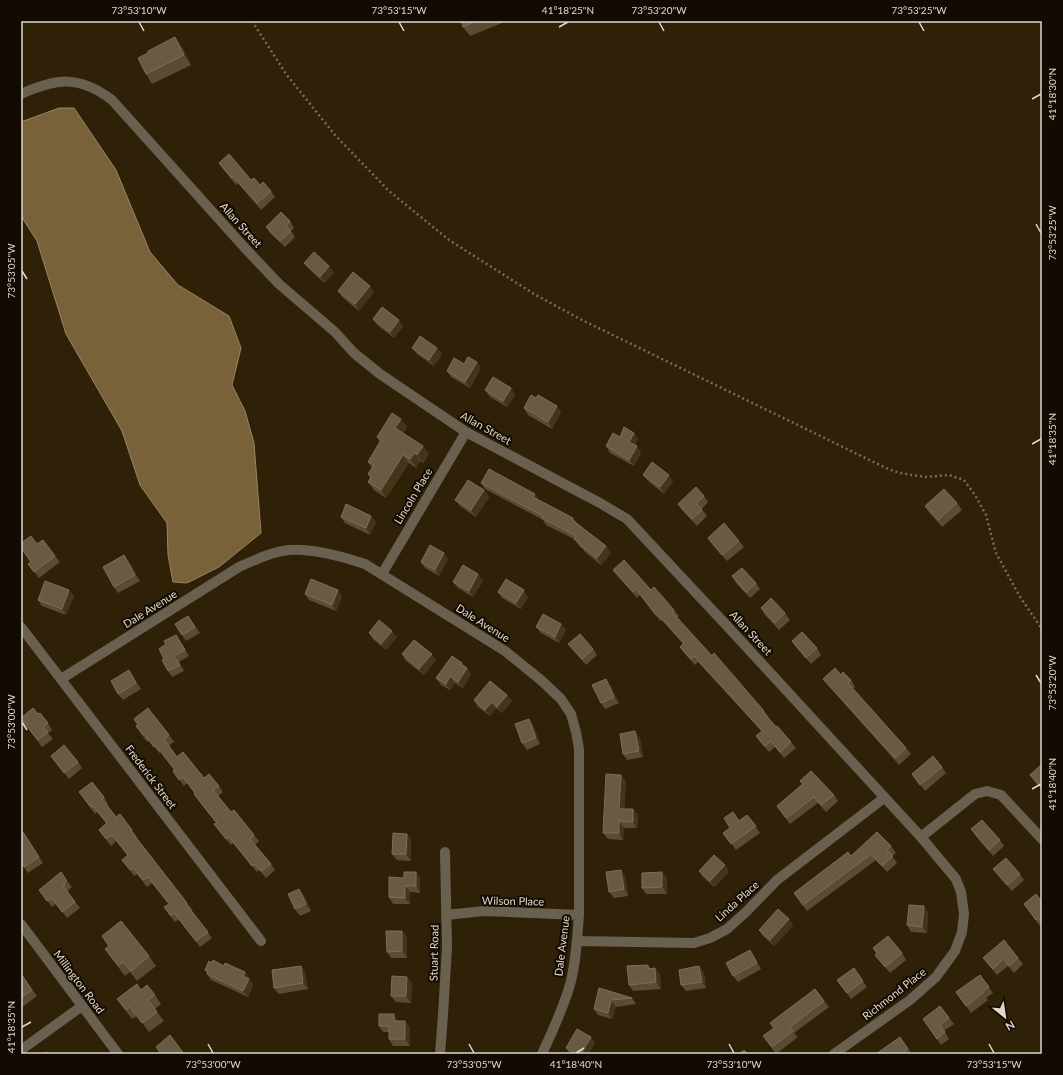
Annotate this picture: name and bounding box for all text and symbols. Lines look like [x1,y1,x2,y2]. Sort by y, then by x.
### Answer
text: 73°53'10"W [111,4,167,16]
text: 73°53'15"W [371,4,427,16]
text: 41°18'25"N [542,4,594,16]
text: 73°53'20"W [631,4,687,16]
text: 73°53'25"W [891,4,947,16]
text: 41°18'30"N [1046,68,1058,120]
street label: Allan Street [218,200,265,250]
text: 73°53'25"W [1046,205,1058,261]
text: 73°53'05"W [5,243,17,299]
street label: Allan Street [459,408,514,447]
text: 41°18'35"N [1046,413,1058,465]
street label: Lincoln Place [391,465,434,526]
street label: Dale Avenue [120,587,179,630]
street label: Dale Avenue [454,601,513,644]
street label: Allan Street [728,608,775,658]
text: 73°53'20"W [1046,655,1058,711]
text: 73°53'00"W [5,694,17,750]
street label: Frederick Street [123,742,180,811]
text: 41°18'40"N [1046,758,1058,810]
street label: Linda Place [712,877,761,924]
street label: Wilson Place [482,893,544,908]
street label: Dale Avenue [551,915,572,977]
street label: Stuart Road [427,925,440,981]
street label: Millington Road [51,947,107,1016]
street label: Richmond Place [859,965,928,1022]
north arrow [985,997,1025,1037]
text: 41°18'35"N [5,1001,17,1053]
text: N [1003,1018,1017,1034]
text: 73°53'00"W [185,1058,241,1070]
text: 73°53'05"W [446,1058,502,1070]
text: 41°18'40"N [550,1058,602,1070]
text: 73°53'10"W [706,1058,762,1070]
text: 73°53'15"W [966,1058,1022,1070]

